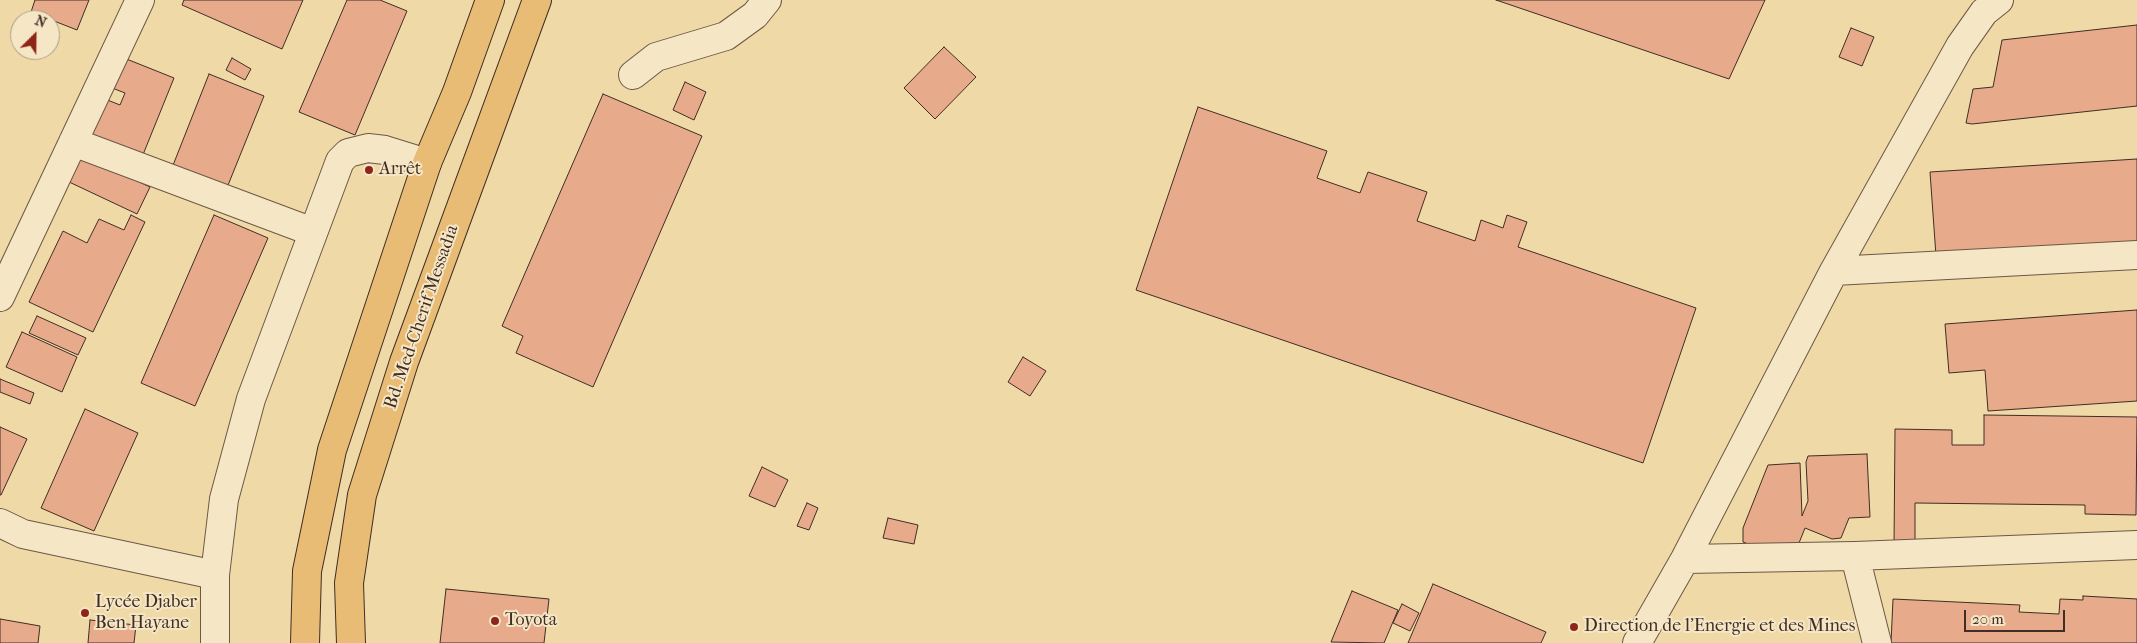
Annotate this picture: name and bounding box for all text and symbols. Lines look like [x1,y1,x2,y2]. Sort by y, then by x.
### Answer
north arrow [10,10,60,60]
text: N [32,12,49,32]
place label: Arrêt [379,159,421,181]
marker: Arrêt [363,164,375,176]
street label: Bd. Med-Cherif Messadia [380,222,464,412]
place label: Lycée Djaber Ben Hayane [95,592,197,634]
scale bar [1967,600,2068,632]
marker: Lycée Djaber Ben Hayane [79,607,91,619]
place label: Toyota [505,610,557,632]
text: 20 m [1972,610,2004,628]
marker: Toyota [489,615,501,627]
place label: Direction de l'Energie et des Mines [1584,616,1855,638]
marker: Direction de l'Energie et des Mines [1568,621,1580,633]

